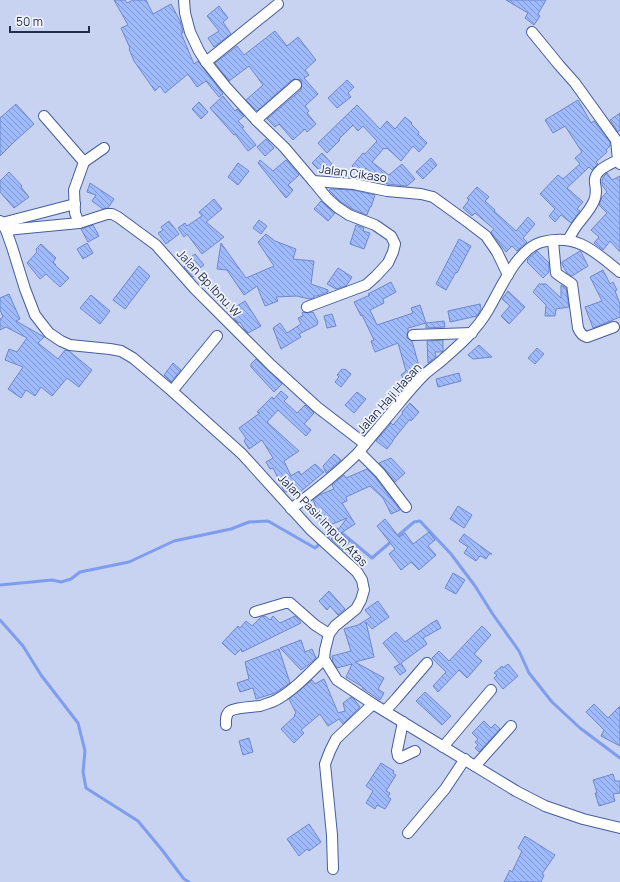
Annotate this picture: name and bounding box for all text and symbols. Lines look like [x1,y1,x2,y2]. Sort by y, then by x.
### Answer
scale bar [10,8,89,34]
text: 50 m [16,13,43,30]
street label: Jalan Cikaso [318,160,388,186]
street label: Jalan Bp.Ibnu.W [173,245,245,321]
street label: Jalan Haji Hasan [353,359,425,437]
street label: Jalan Pasir Impun Atas [274,470,372,570]

